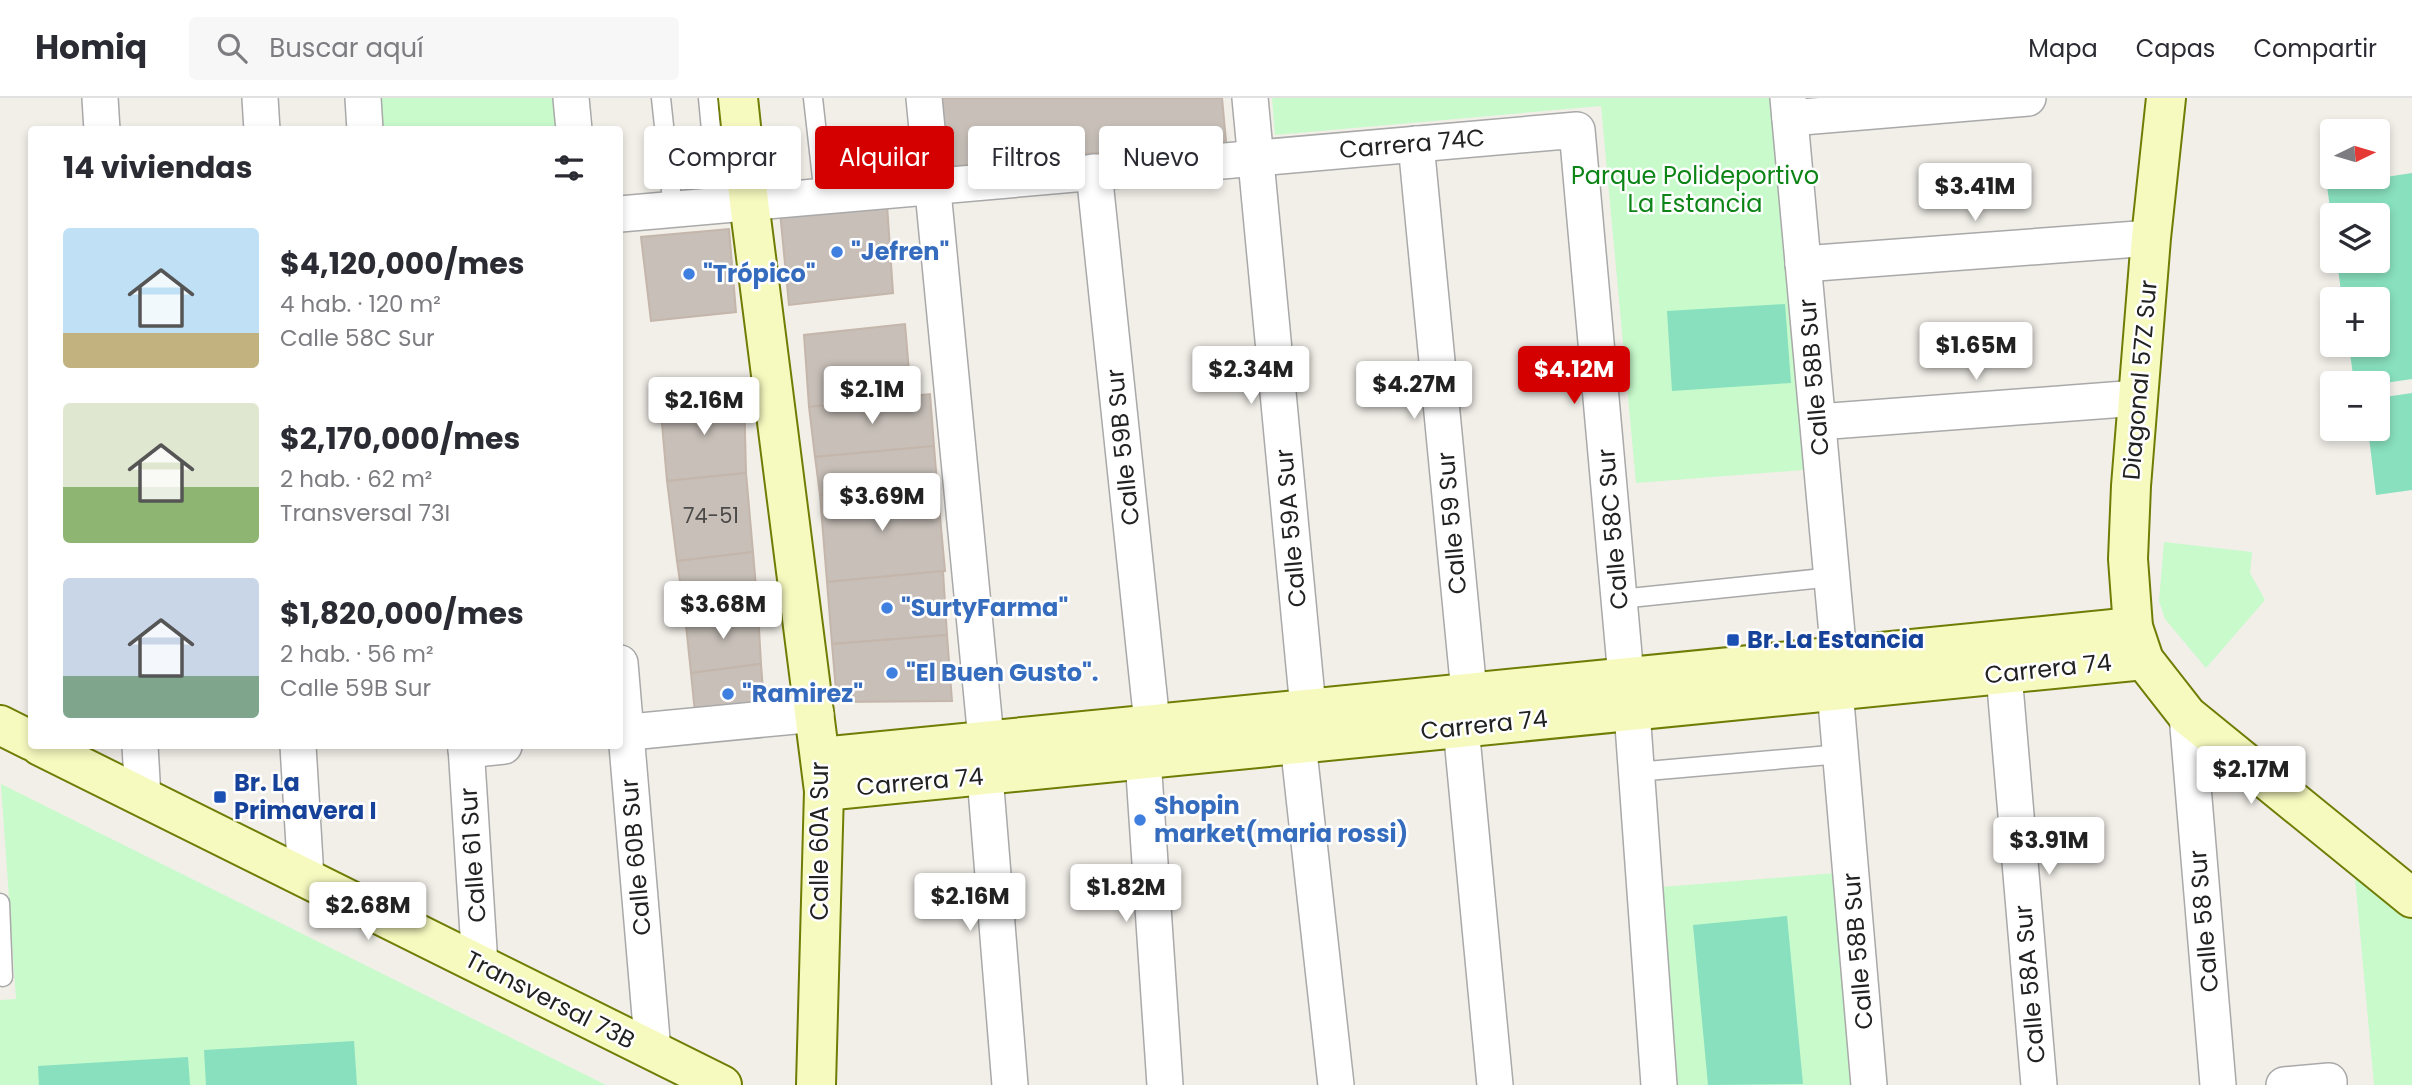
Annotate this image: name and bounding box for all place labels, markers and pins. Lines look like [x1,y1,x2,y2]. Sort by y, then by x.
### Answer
pin: $3.41M [1918,164,2032,223]
place label: "Jefren" [851,235,949,268]
marker: "Jefren" [829,244,845,260]
place label: "Trópico" [703,257,816,290]
marker: "Trópico" [681,266,697,282]
pin: $1.65M [1919,322,2033,382]
pin: $2.34M [1194,346,1308,406]
pin: $4.12M [1517,346,1631,406]
pin: $4.27M [1357,362,1471,421]
pin: $2.1M [823,366,921,426]
pin: $2.16M [647,378,761,437]
pin: $3.69M [825,474,939,533]
pin: $3.68M [666,582,780,641]
place label: "SurtyFarma" [901,591,1068,624]
marker: "SurtyFarma" [879,600,895,616]
place label: Br. La Estancia [1747,623,1924,656]
marker: Br. La Estancia [1725,632,1741,648]
place label: "El Buen Gusto". [906,656,1099,689]
marker: "El Buen Gusto". [884,665,900,681]
place label: "Ramirez" [742,677,863,710]
marker: "Ramirez" [720,686,736,702]
pin: $2.17M [2194,746,2308,806]
place label: Br. La Primavera I [234,766,377,827]
marker: Br. La Primavera I [212,789,228,805]
place label: Shopin market(maria rossi) [1154,789,1408,850]
marker: Shopin market(maria rossi) [1132,812,1148,828]
pin: $3.91M [1992,818,2106,877]
pin: $1.82M [1069,864,1183,924]
pin: $2.16M [913,874,1027,933]
pin: $2.68M [311,882,425,942]

